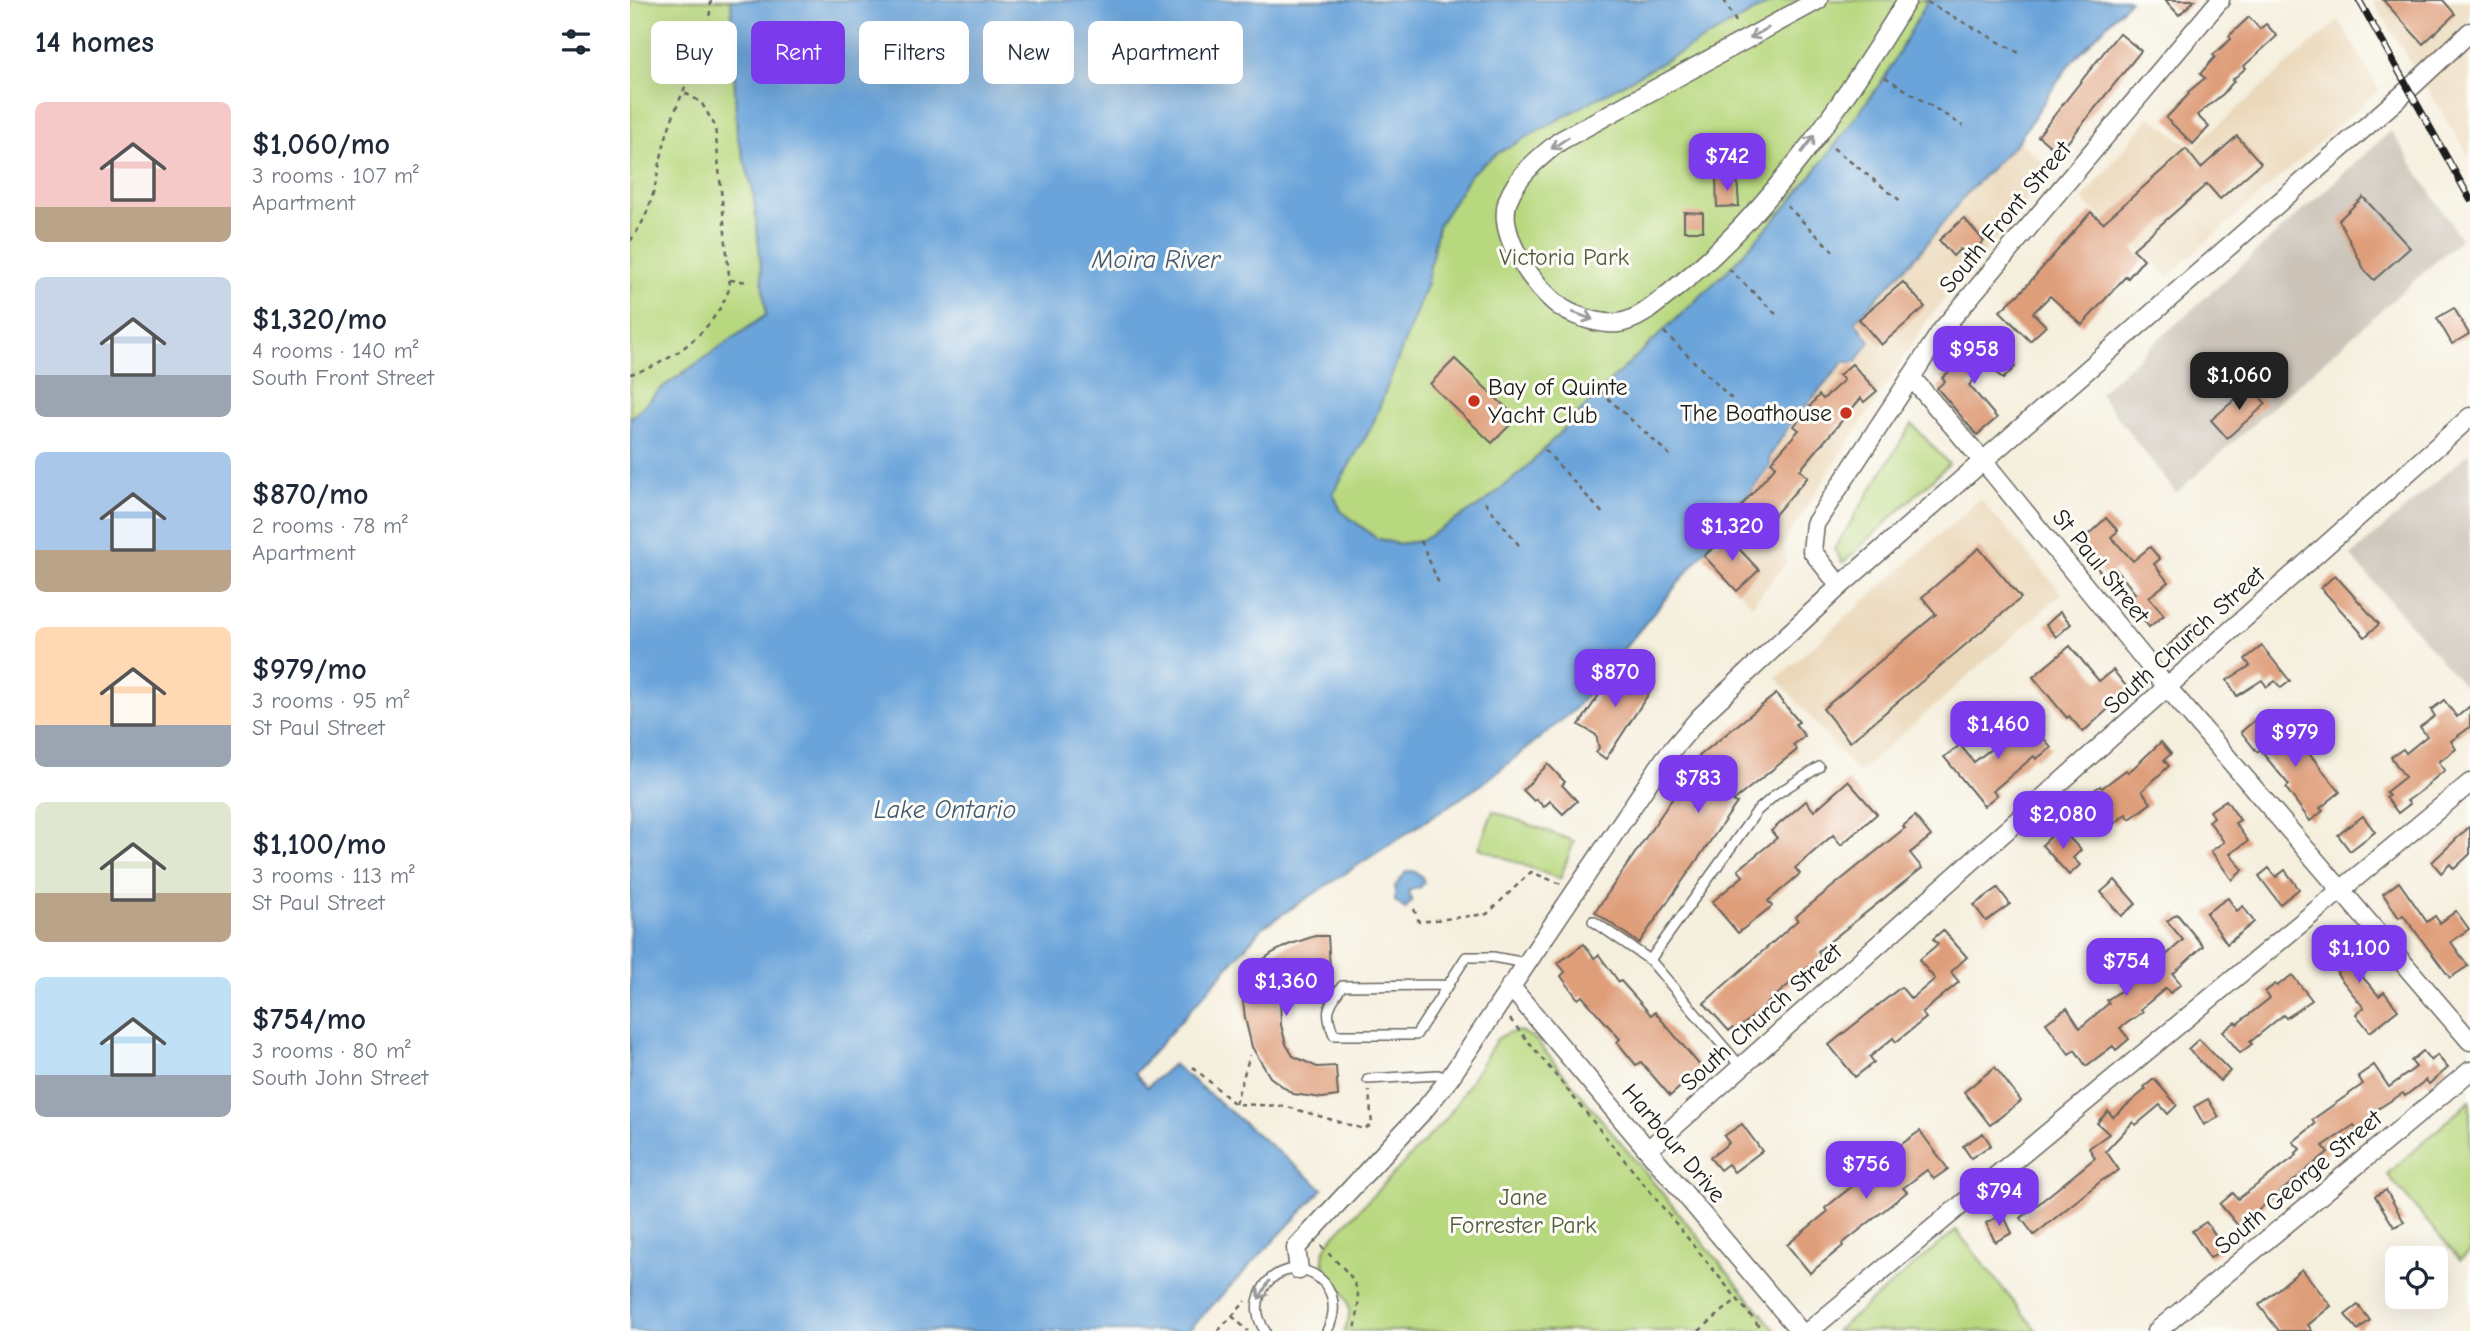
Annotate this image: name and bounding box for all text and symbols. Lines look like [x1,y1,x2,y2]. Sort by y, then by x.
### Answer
chip: Buy [651,21,737,84]
chip: Rent [751,21,845,84]
chip: Filters [859,21,969,84]
chip: New [983,21,1074,84]
chip: Apartment [1088,21,1243,84]
icon: filters [557,23,595,61]
text: 14 homes [35,25,154,60]
one-way arrow [1749,26,1769,40]
text: $1,060/mo [252,127,390,162]
icon: home [91,130,175,214]
pin: $742 [1686,134,1768,193]
street label: South Front Street [1933,134,2077,299]
one-way arrow [1801,135,1816,154]
one-way arrow [1550,136,1570,150]
text: $742 [1705,142,1749,169]
text: 3 rooms · 107 m² [252,162,419,189]
text: Apartment [252,189,355,216]
park label: Victoria Park [1499,243,1629,271]
water label: Moira River [1091,245,1222,275]
text: $1,320/mo [252,302,387,337]
icon: home [91,305,175,389]
one-way arrow [1571,311,1593,323]
pin: $958 [1933,326,2015,386]
text: $958 [1949,335,1999,362]
text: 4 rooms · 140 m² [252,337,419,364]
pin: $1,060 [2182,352,2296,412]
text: $1,060 [2206,361,2272,388]
text: South Front Street [252,364,434,391]
place label: Bay of Quinte Yacht Club [1488,373,1628,429]
marker: Bay of Quinte Yacht Club [1466,393,1482,409]
place label: The Boathouse [1680,399,1832,427]
marker: The Boathouse [1838,405,1854,421]
text: $870/mo [252,477,369,512]
icon: home [91,480,175,564]
street label: St Paul Street [2047,503,2156,630]
pin: $1,320 [1675,504,1789,563]
text: 2 rooms · 78 m² [252,512,408,539]
text: $1,320 [1700,512,1764,539]
text: Apartment [252,539,355,566]
street label: South Church Street [2098,560,2271,720]
pin: $870 [1574,650,1656,709]
text: $979/mo [252,652,367,687]
icon: home [91,655,175,739]
text: $870 [1590,658,1640,685]
text: 3 rooms · 95 m² [252,687,410,714]
pin: $1,460 [1941,702,2055,761]
text: $1,460 [1966,710,2030,737]
pin: $979 [2254,710,2336,769]
text: St Paul Street [252,714,385,741]
text: $979 [2271,718,2319,745]
pin: $783 [1657,756,1739,815]
text: $783 [1675,764,1721,791]
pin: $2,080 [2006,792,2120,851]
water label: Lake Ontario [874,795,1016,825]
text: $2,080 [2029,800,2097,827]
text: $1,100/mo [252,827,386,862]
icon: home [91,830,175,914]
text: 3 rooms · 113 m² [252,862,415,889]
text: St Paul Street [252,889,385,916]
pin: $1,100 [2302,926,2416,985]
text: $1,100 [2328,934,2390,961]
street label: South Church Street [1675,937,1848,1097]
pin: $754 [2085,939,2167,998]
text: $754 [2102,947,2150,974]
pin: $1,360 [1229,958,1343,1018]
text: $1,360 [1254,967,1318,994]
text: $754/mo [252,1002,366,1037]
icon: home [91,1005,175,1089]
text: 3 rooms · 80 m² [252,1037,411,1064]
text: South John Street [252,1064,428,1091]
street label: Harbour Drive [1616,1078,1732,1208]
street label: South George Street [2209,1103,2388,1260]
pin: $756 [1825,1142,1907,1201]
text: $756 [1842,1150,1890,1177]
pin: $794 [1958,1168,2040,1228]
text: $794 [1976,1177,2022,1204]
park label: Jane Forrester Park [1449,1183,1597,1239]
map controls [2385,1246,2448,1309]
button: locate [2385,1246,2448,1309]
one-way arrow [1257,1280,1271,1300]

